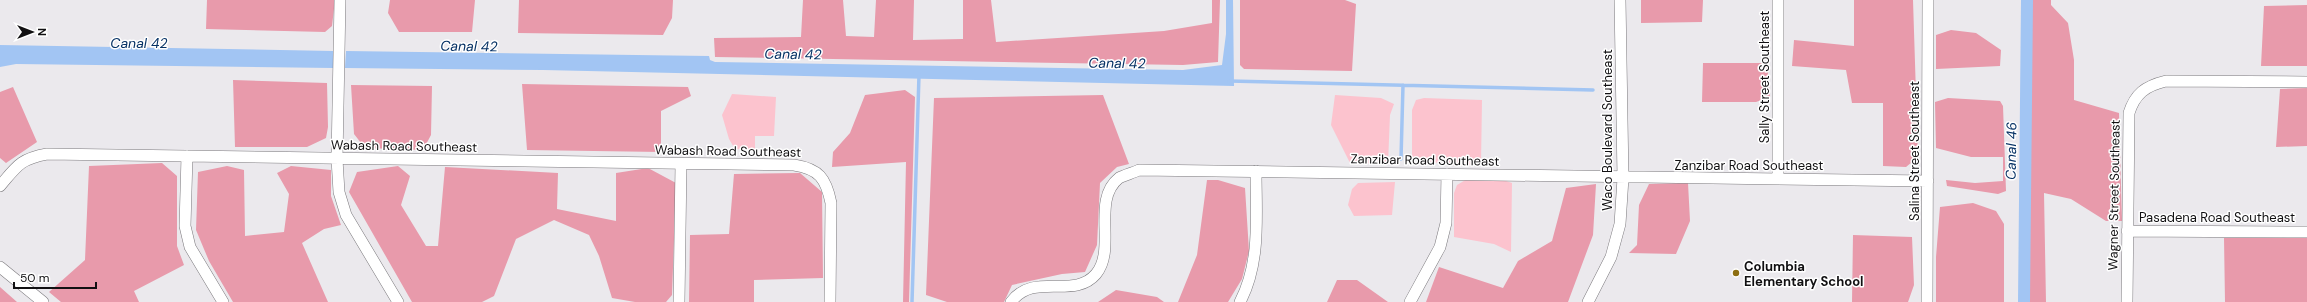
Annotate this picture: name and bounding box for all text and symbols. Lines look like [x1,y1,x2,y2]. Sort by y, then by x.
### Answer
street label: Sally Street Southeast [1756,11,1773,143]
north arrow [12,12,52,52]
text: N [35,28,49,36]
water label: Canal 42 [110,34,168,52]
water label: Canal 42 [440,37,498,55]
water label: Canal 42 [764,45,822,63]
street label: Waco Boulevard Southeast [1599,49,1616,211]
water label: Canal 42 [1088,54,1146,72]
street label: Salina Street Southeast [1906,81,1923,221]
street label: Wagner Street Southeast [2104,119,2124,271]
water label: Canal 46 [2001,122,2021,180]
street label: Wabash Road Southeast [331,136,477,156]
street label: Wabash Road Southeast [655,141,801,161]
street label: Zanzibar Road Southeast [1350,150,1500,170]
street label: Zanzibar Road Southeast [1675,157,1823,174]
street label: Pasadena Road Southeast [2139,209,2295,226]
place label: Columbia Elementary School [1744,258,1864,290]
scale bar [14,264,96,290]
marker: Columbia Elementary School [1731,268,1741,278]
text: 50 m [20,270,49,286]

